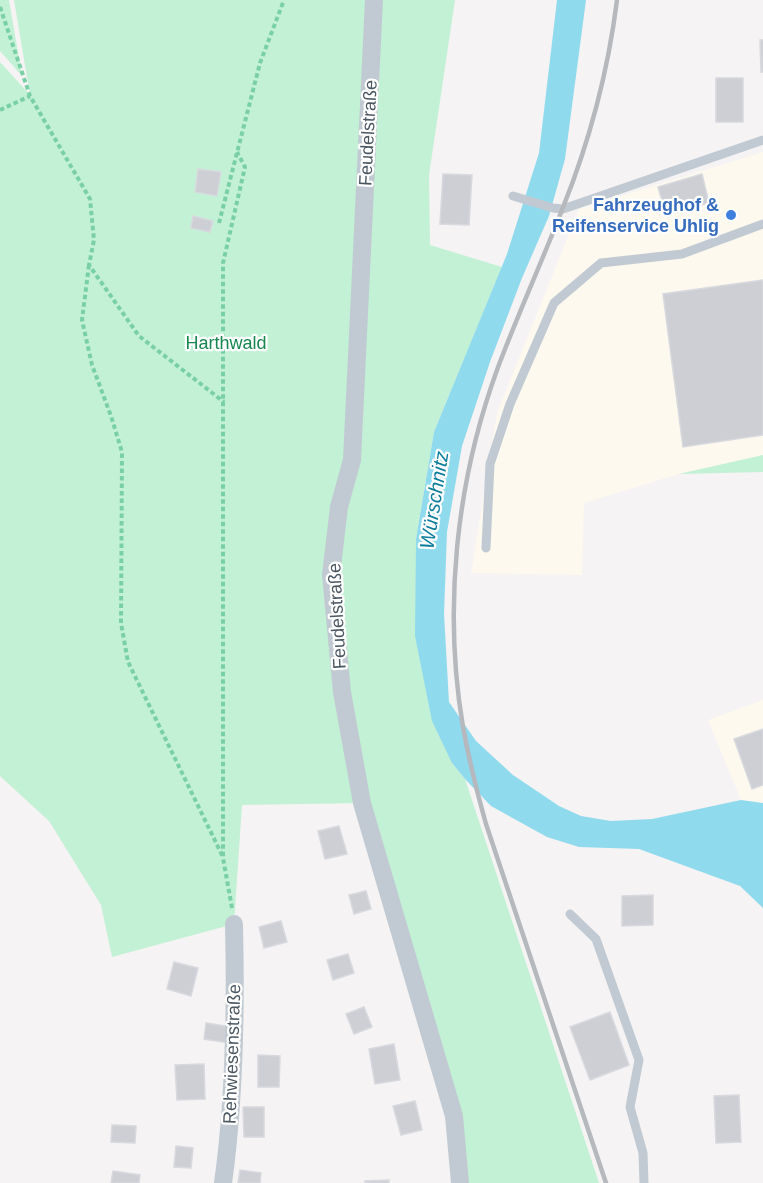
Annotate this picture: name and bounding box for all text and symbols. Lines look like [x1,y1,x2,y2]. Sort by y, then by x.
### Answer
street label: Feudelstraße [355,80,381,186]
place label: Fahrzeughof & Reifenservice Uhlig [552,195,719,236]
marker: Fahrzeughof & Reifenservice Uhlig [724,208,738,222]
park label: Harthwald [185,333,267,353]
water label: Würschnitz [415,449,453,551]
street label: Feudelstraße [324,563,350,669]
street label: Rehwiesenstraße [220,984,244,1124]

